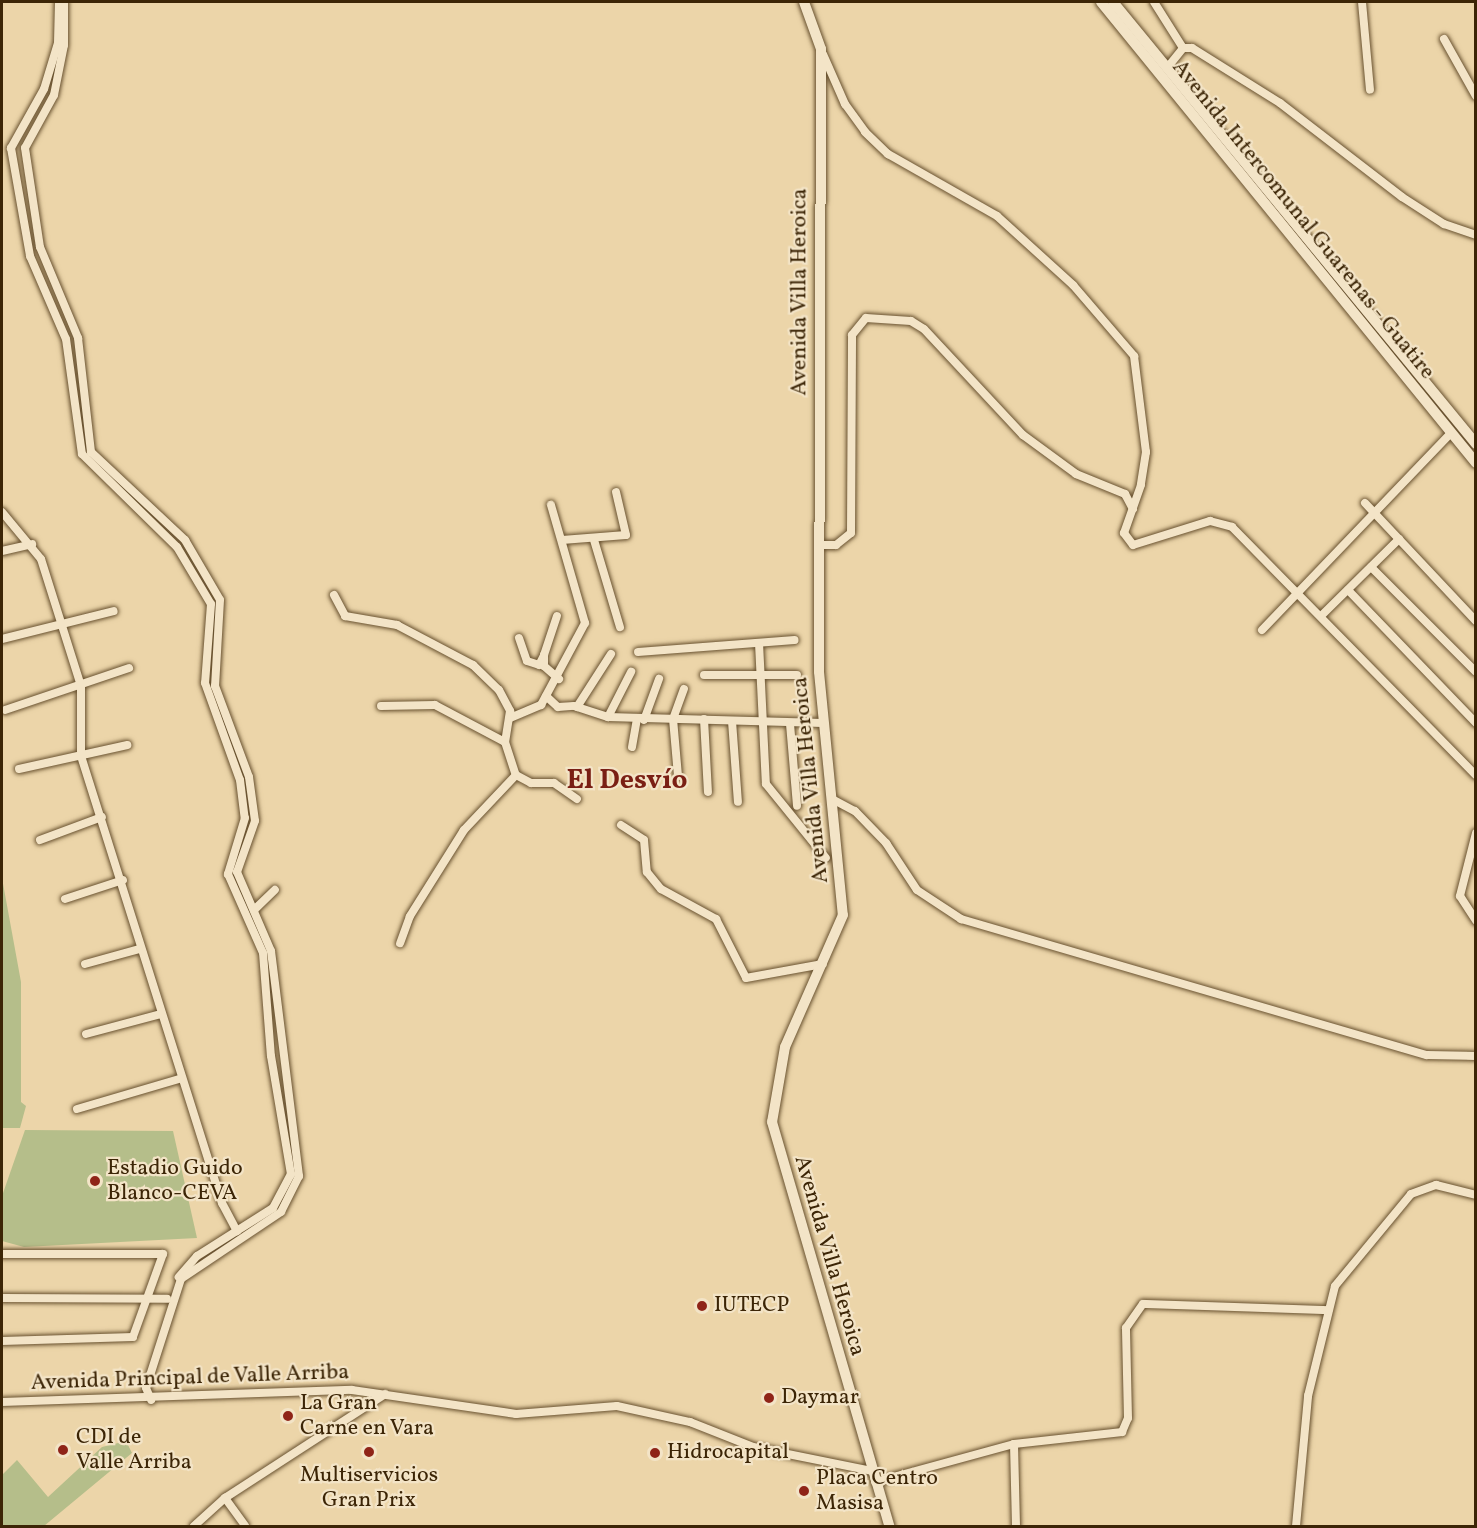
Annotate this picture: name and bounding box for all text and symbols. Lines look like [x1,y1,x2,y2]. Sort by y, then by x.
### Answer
street label: Avenida Intercomunal Guarenas - Guatire [1166,55,1440,385]
street label: Avenida Villa Heroica [787,188,813,396]
street label: Avenida Villa Heroica [787,675,835,885]
district label: El Desvío [567,764,687,798]
street label: Avenida Villa Heroica [788,1152,870,1360]
place label: Estadio Guido Blanco-CEVA [107,1155,243,1206]
marker: Estadio Guido Blanco-CEVA [88,1174,102,1188]
place label: IUTECP [714,1293,789,1319]
marker: IUTECP [695,1299,709,1313]
street label: Avenida Principal de Valle Arriba [30,1359,350,1397]
place label: Daymar [781,1385,859,1411]
place label: La Gran Carne en Vara [300,1390,435,1442]
marker: Daymar [762,1391,776,1405]
marker: La Gran Carne en Vara [281,1409,295,1423]
place label: CDI de Valle Arriba [76,1424,192,1476]
place label: Hidrocapital [667,1440,789,1466]
marker: CDI de Valle Arriba [54,1441,72,1459]
marker: Multiservicios Gran Prix [362,1445,376,1459]
marker: Hidrocapital [648,1446,662,1460]
place label: Multiservicios Gran Prix [300,1462,438,1514]
place label: Placa Centro Masisa [816,1465,938,1516]
marker: Placa Centro Masisa [797,1484,811,1498]

